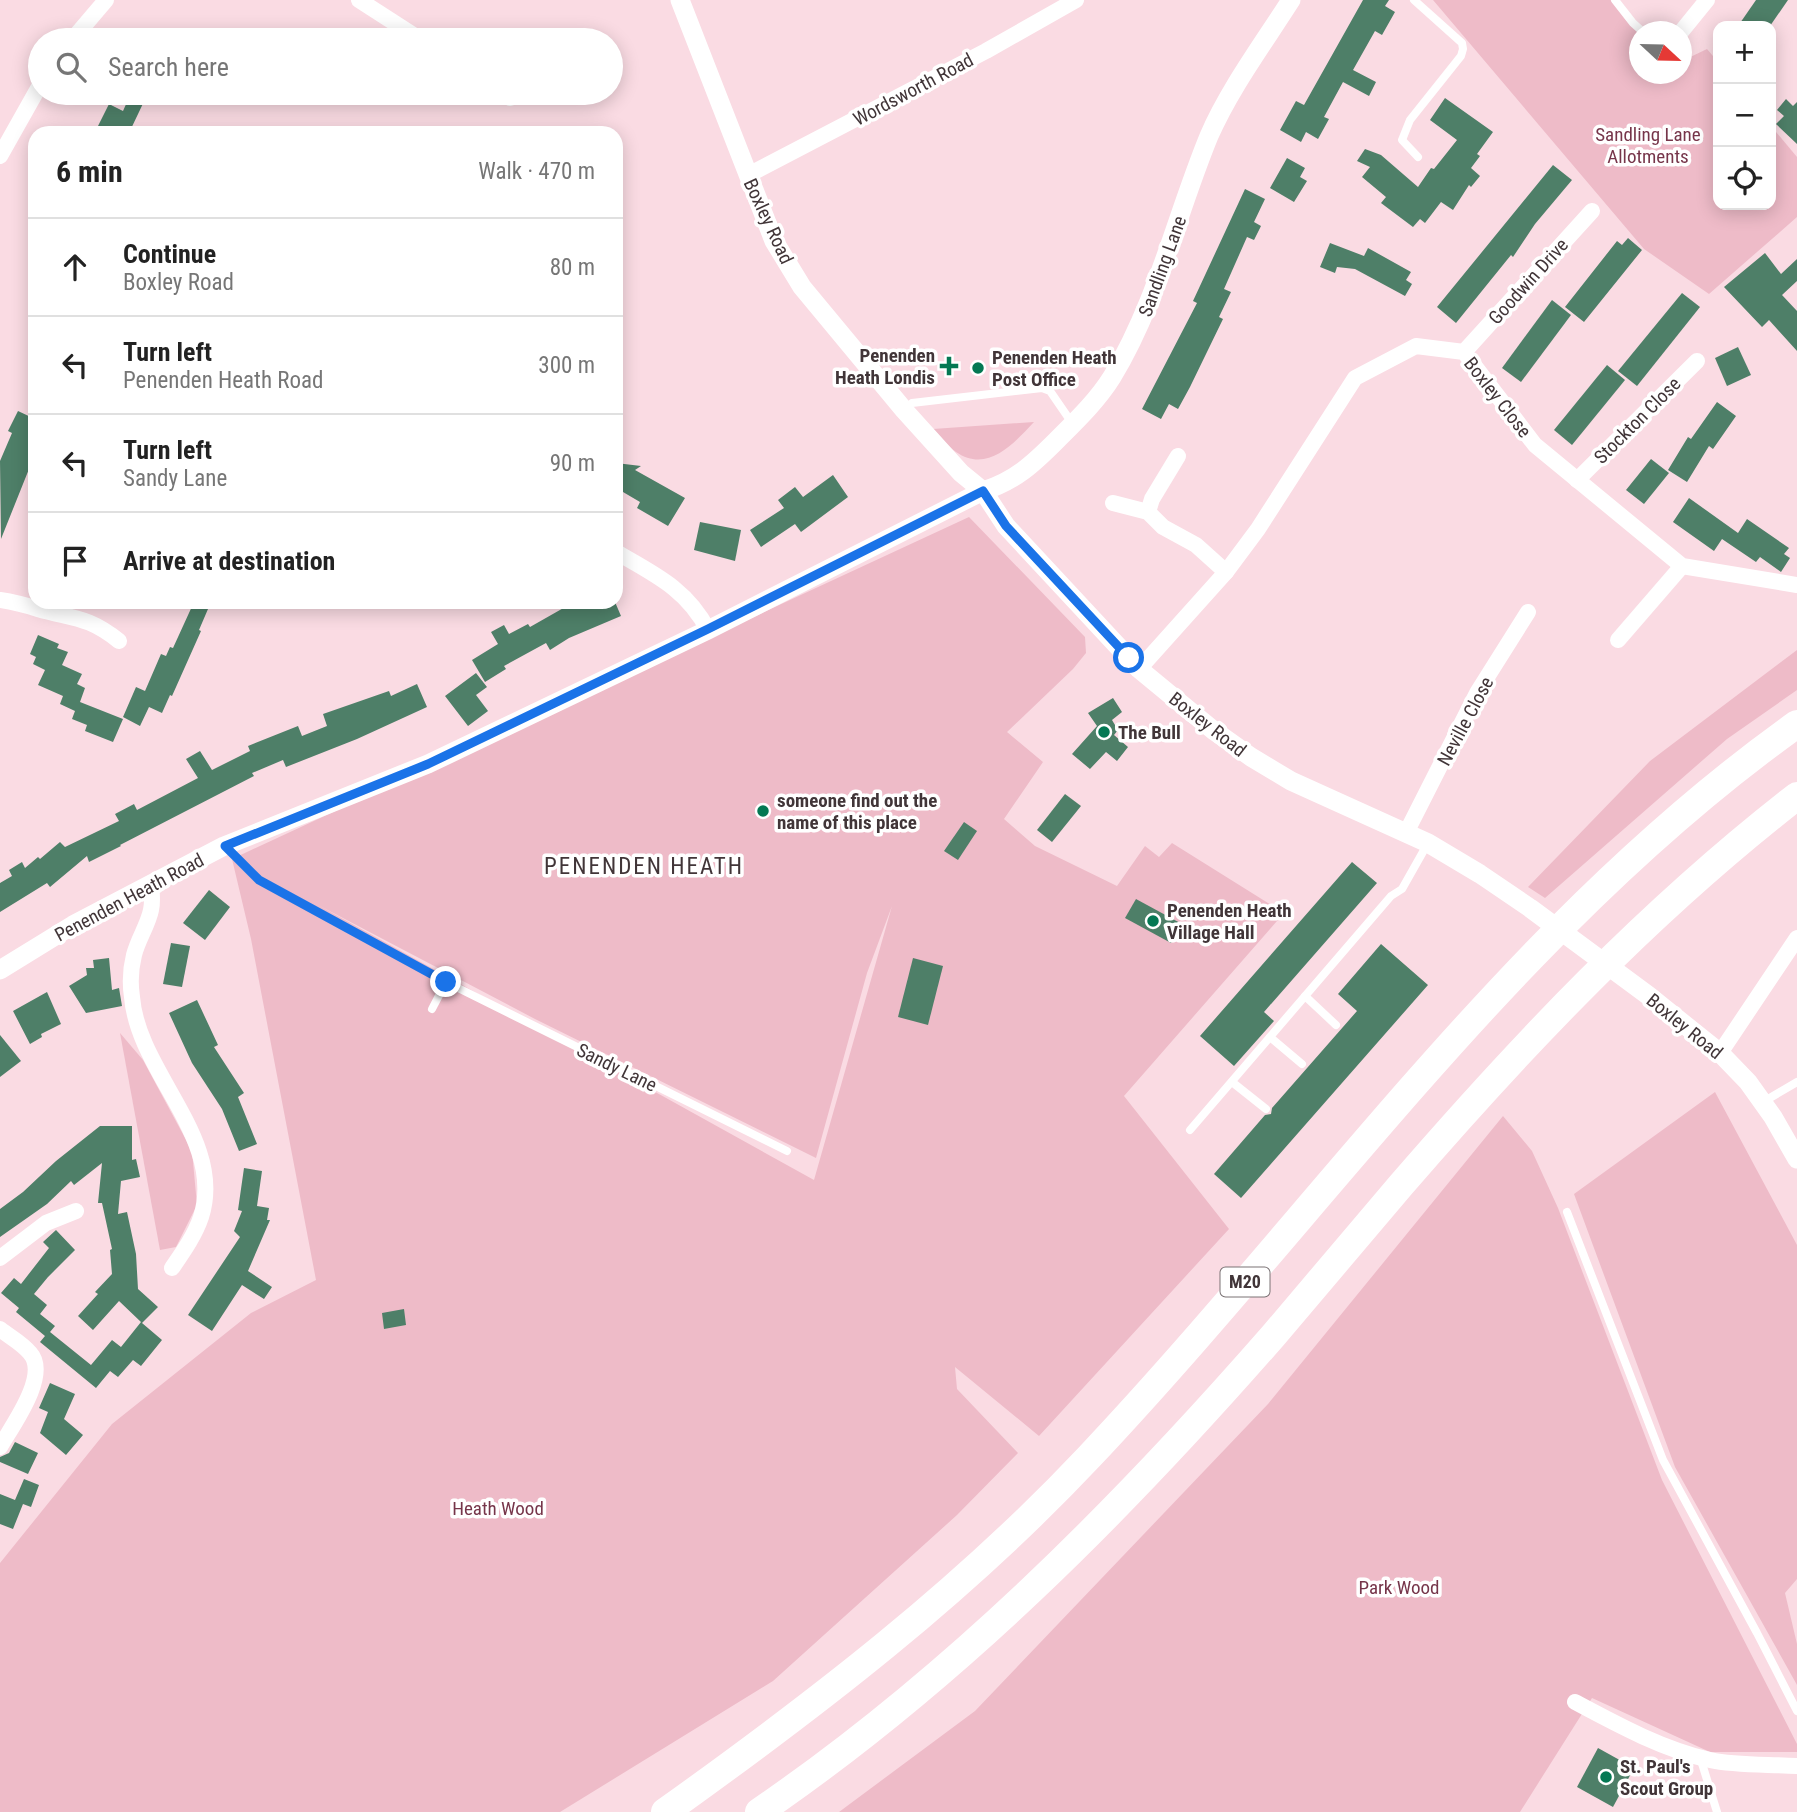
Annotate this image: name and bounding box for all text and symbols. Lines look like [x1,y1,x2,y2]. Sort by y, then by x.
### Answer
north arrow [1629,21,1692,84]
map controls [1713,21,1776,210]
button: + [1713,21,1776,84]
search box [28,28,623,105]
icon: search [52,48,90,86]
street label: Wordsworth Road [849,48,977,131]
text: Search here [108,52,229,82]
button: − [1713,84,1776,147]
park label: Sandling Lane Allotments [1595,123,1701,168]
button: locate [1713,147,1776,210]
text: 6 min [56,154,123,189]
text: Walk · 470 m [478,158,595,185]
street label: Boxley Road [739,175,798,268]
street label: Sandling Lane [1134,213,1191,320]
street label: Goodwin Drive [1484,233,1573,329]
text: Continue [123,239,216,269]
icon: ahead [56,248,94,286]
text: 80 m [550,254,595,281]
text: Boxley Road [123,269,234,296]
text: Turn left [123,337,212,367]
place label: Penenden Heath Londis [835,344,935,389]
icon: left [56,346,94,384]
place label: Penenden Heath Post Office [992,346,1117,391]
text: 300 m [538,352,595,379]
street label: Boxley Close [1459,353,1536,442]
marker: Penenden Heath Londis [941,358,957,374]
marker: Penenden Heath Post Office [970,360,986,376]
text: Penenden Heath Road [123,367,324,394]
street label: Stockton Close [1589,372,1685,468]
text: Turn left [123,435,212,465]
icon: left [56,444,94,482]
text: 90 m [550,450,595,477]
text: Sandy Lane [123,465,227,492]
icon: arrive [56,542,94,580]
text: Arrive at destination [123,546,335,576]
route start [1113,642,1144,673]
street label: Neville Close [1432,673,1498,770]
street label: Boxley Road [1165,687,1251,762]
place label: The Bull [1118,721,1181,744]
marker: The Bull [1096,724,1112,740]
place label: someone find out the name of this place [777,789,937,834]
marker: someone find out the name of this place [755,803,771,819]
street label: Penenden Heath Road [51,848,208,946]
district label: PENENDEN HEATH [544,853,744,880]
place label: Penenden Heath Village Hall [1167,899,1292,944]
marker: Penenden Heath Village Hall [1145,913,1161,929]
route end [430,966,461,997]
street label: Boxley Road [1642,989,1728,1064]
street label: Sandy Lane [573,1038,661,1097]
road number: M20 [1220,1268,1270,1296]
park label: Heath Wood [452,1497,544,1520]
park label: Park Wood [1359,1576,1439,1599]
place label: St. Paul's Scout Group [1620,1755,1713,1800]
marker: St. Paul's Scout Group [1598,1769,1614,1785]

